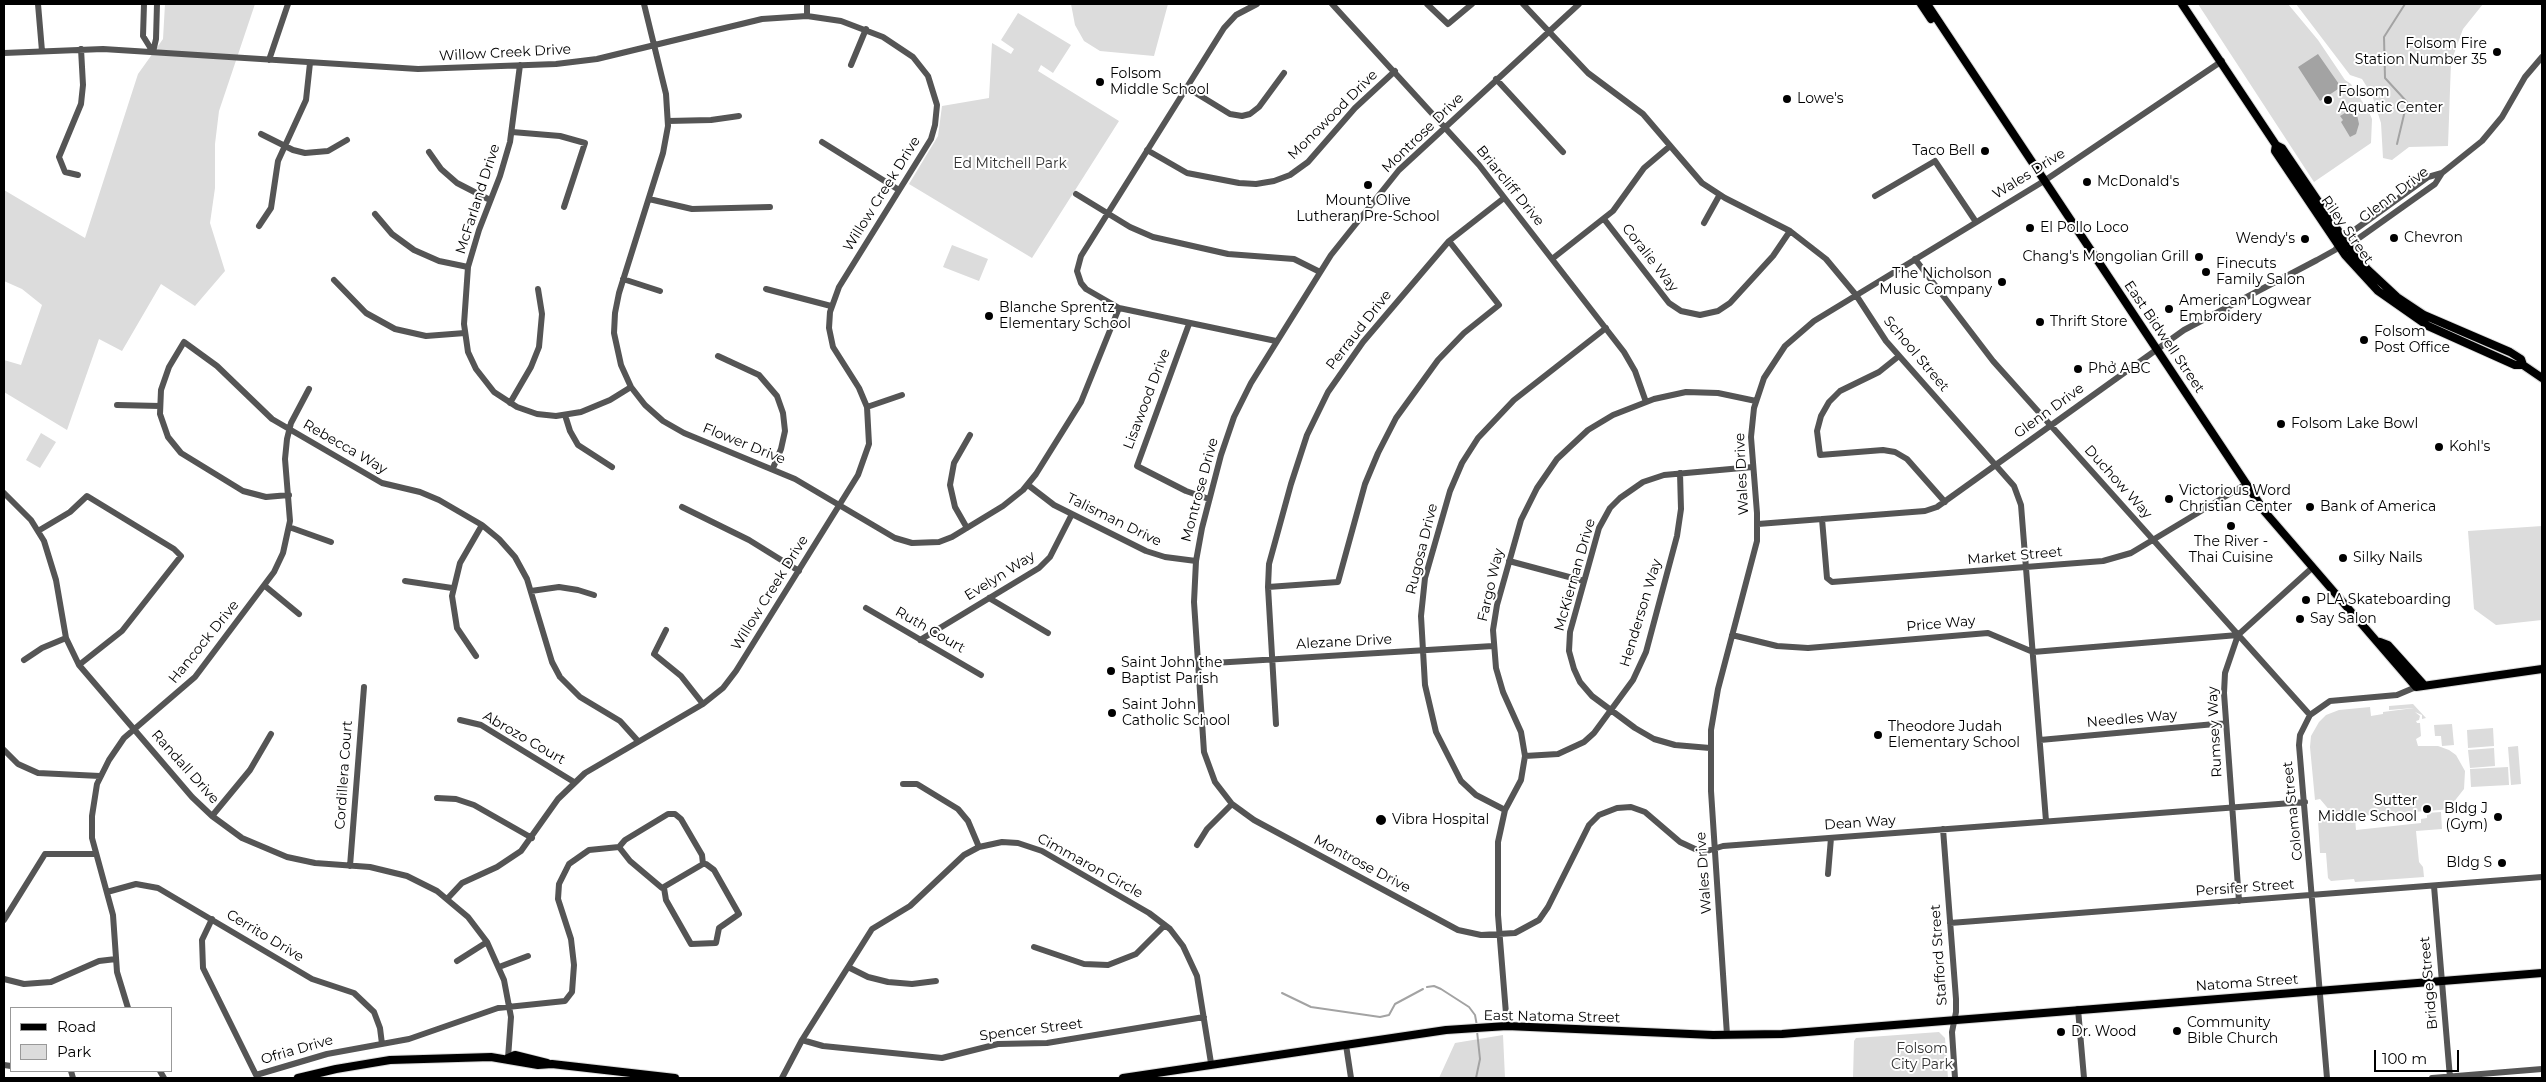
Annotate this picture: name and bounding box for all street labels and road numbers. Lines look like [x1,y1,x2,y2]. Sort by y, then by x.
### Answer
street label: Willow Creek Drive [439,41,571,65]
street label: Monowood Drive [1285,67,1381,163]
street label: Montrose Drive [1379,90,1467,176]
street label: Willow Creek Drive [840,134,924,254]
street label: McFarland Drive [452,142,504,256]
street label: Briarcliff Drive [1472,142,1548,230]
street label: Wales Drive [1990,145,2068,203]
street label: Glenn Drive [2356,164,2432,226]
street label: Riley Street [2317,193,2377,267]
street label: Coralie Way [1618,221,1682,295]
street label: East Bidwell Street [2120,278,2208,396]
street label: Perraud Drive [1323,287,1395,373]
street label: School Street [1880,313,1952,395]
street label: Lisawood Drive [1120,346,1174,452]
street label: Glenn Drive [2011,380,2087,442]
street label: Rebecca Way [300,416,390,478]
street label: Flower Drive [700,420,788,468]
street label: Wales Drive [1731,432,1753,516]
street label: Montrose Drive [1178,436,1222,544]
street label: Duchow Way [2081,442,2155,522]
street label: Talisman Drive [1064,490,1164,550]
street label: Rugosa Drive [1403,502,1441,596]
street label: McKiernan Drive [1551,517,1599,633]
street label: Willow Creek Drive [728,533,812,653]
street label: Market Street [1967,543,2063,569]
street label: Fargo Way [1474,547,1508,623]
street label: Evelyn Way [962,548,1038,604]
street label: Henderson Way [1617,557,1665,669]
street label: Hancock Drive [165,597,243,687]
street label: Ruth Court [892,603,968,657]
street label: Price Way [1906,613,1976,635]
street label: Alezane Drive [1296,631,1392,653]
street label: Rumsey Way [2204,686,2226,778]
street label: Needles Way [2086,707,2178,731]
street label: Abrozo Court [480,708,568,768]
street label: Cordillera Court [332,720,356,830]
street label: Randall Drive [148,727,222,807]
street label: Coloma Street [2279,760,2307,862]
street label: Dean Way [1824,812,1896,834]
street label: Cimmaron Circle [1034,830,1146,902]
street label: Montrose Drive [1311,831,1413,897]
street label: Wales Drive [1693,831,1715,915]
street label: Persifer Street [2195,876,2295,900]
street label: Stafford Street [1927,904,1951,1006]
street label: Cerrito Drive [223,906,307,966]
street label: Bridge Street [2417,936,2441,1030]
street label: Natoma Street [2195,971,2299,995]
street label: East Natoma Street [1484,1007,1620,1027]
street label: Spencer Street [978,1015,1084,1045]
street label: Ofria Drive [259,1032,335,1068]

